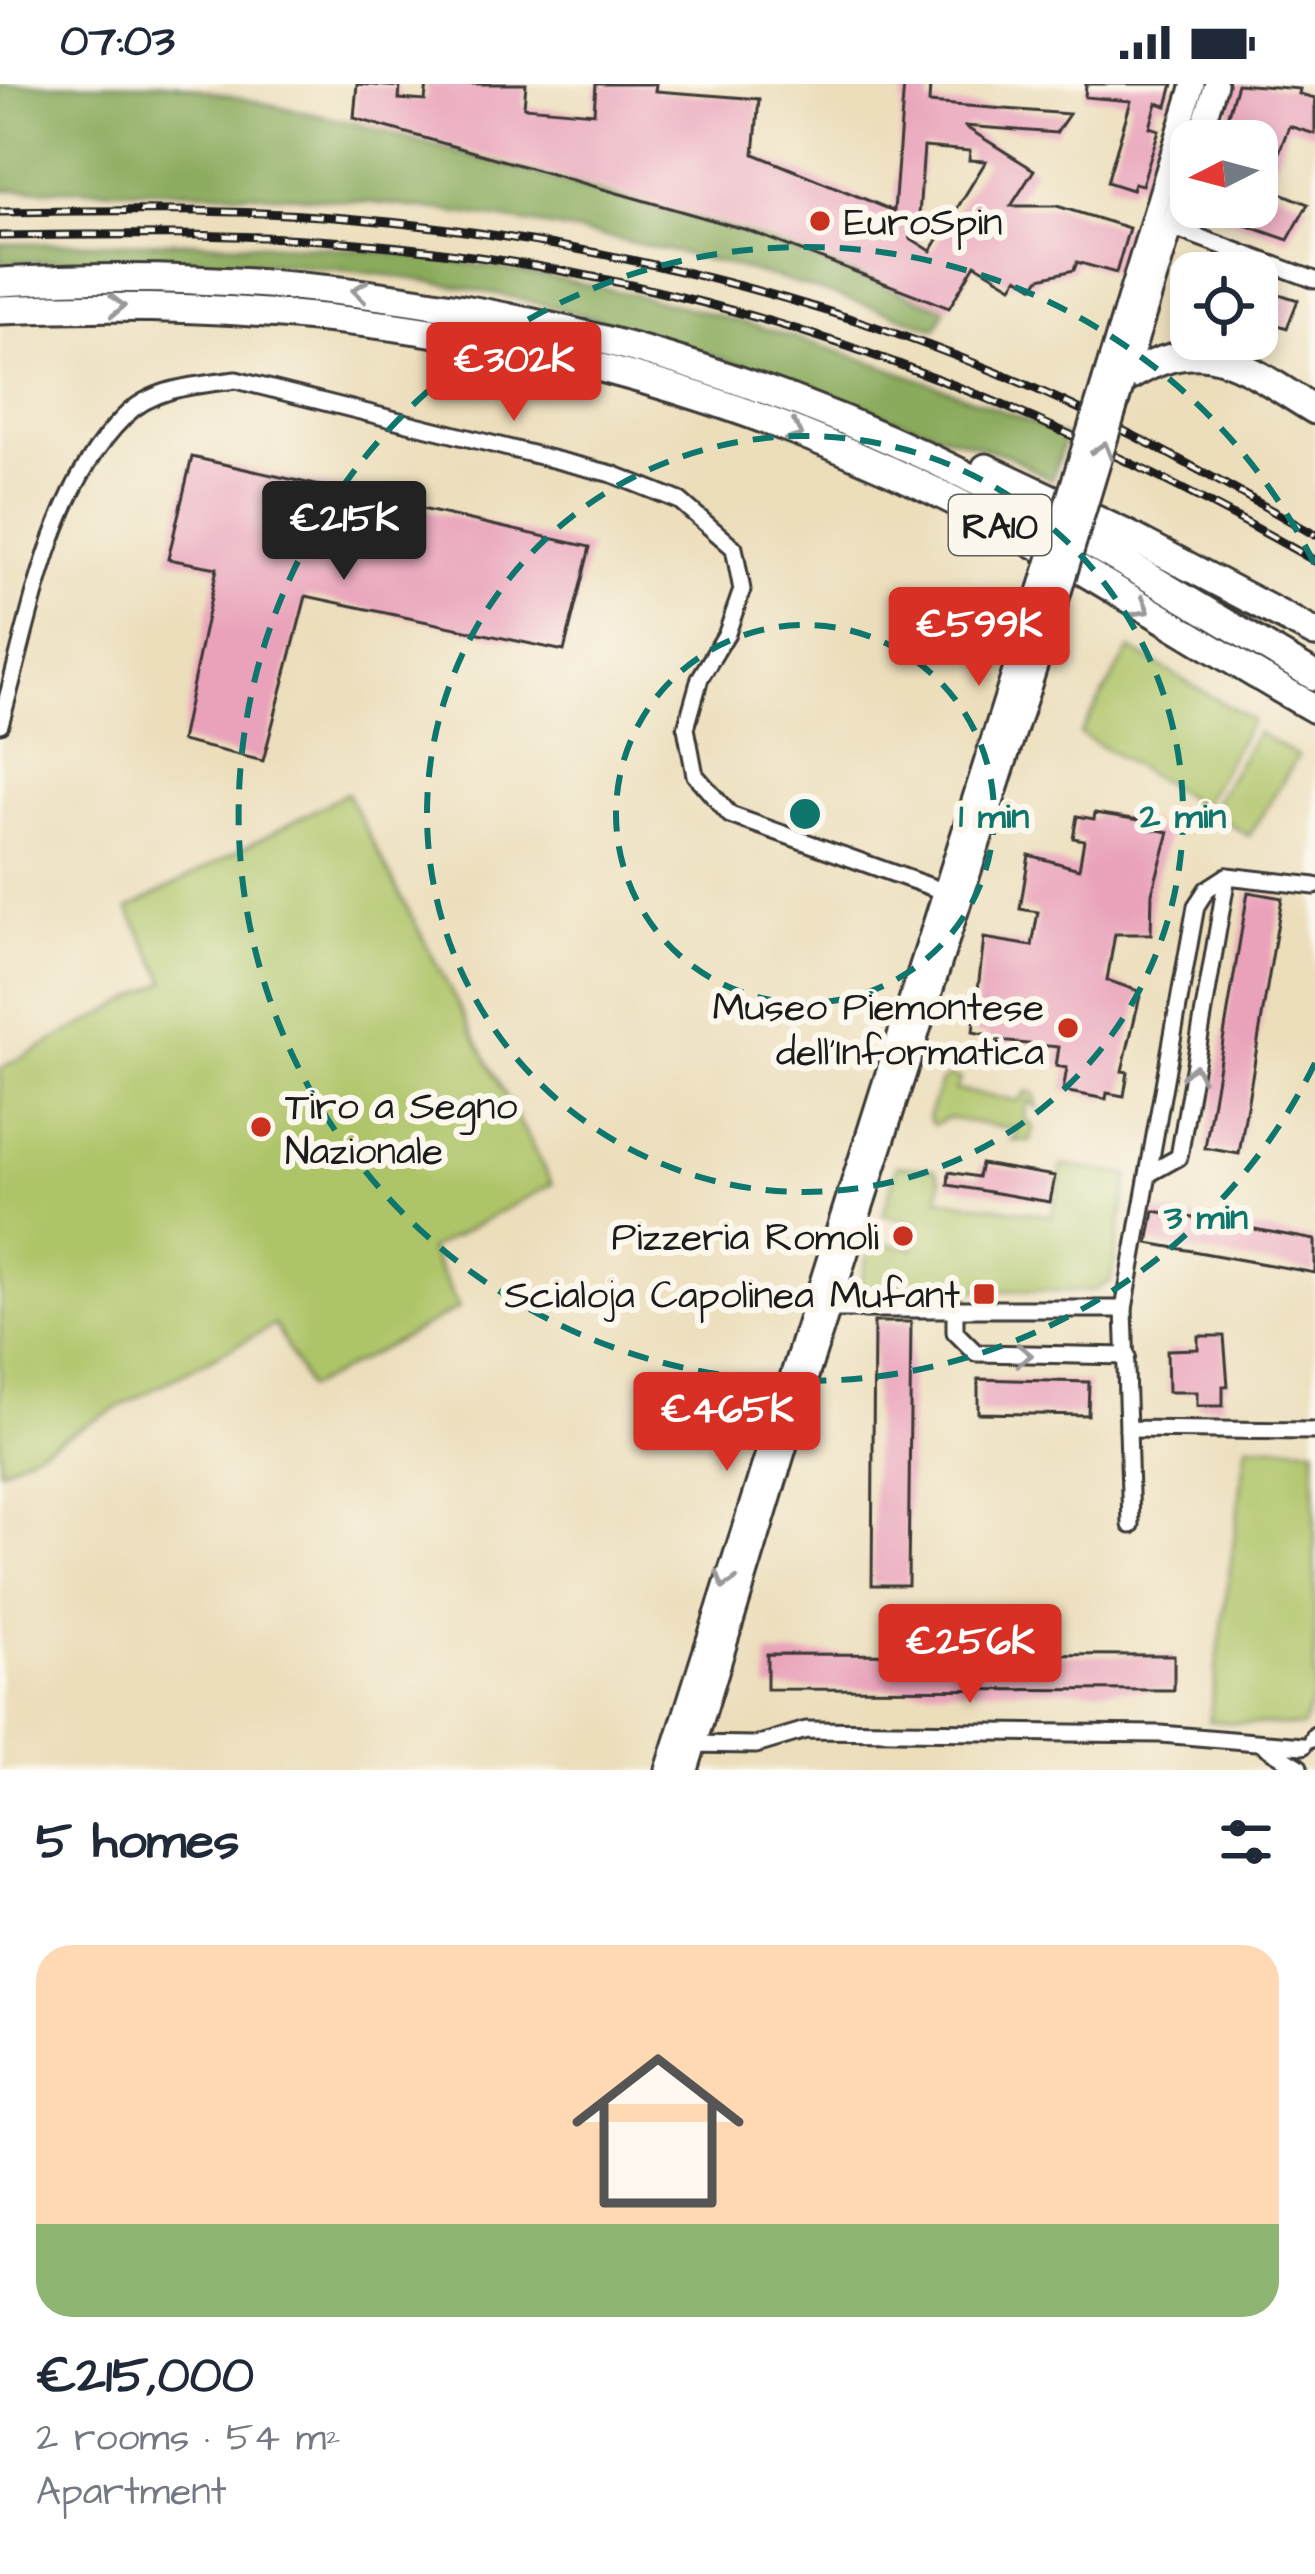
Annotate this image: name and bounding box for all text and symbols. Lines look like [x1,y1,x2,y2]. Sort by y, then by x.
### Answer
text: 07:03 [60,11,175,73]
north arrow [1170,120,1278,228]
map controls [1170,120,1278,360]
place label: EuroSpin [844,197,1003,251]
marker: EuroSpin [807,208,833,234]
button: locate [1170,252,1278,360]
one-way arrow [350,278,370,304]
one-way arrow [108,293,127,319]
pin: €302K [430,322,598,424]
text: €302K [453,334,575,388]
one-way arrow [784,417,805,442]
one-way arrow [1089,440,1114,461]
pin: €215K [260,481,428,583]
text: €215K [289,493,399,547]
road number: RA10 [949,495,1051,555]
pin: €599K [895,587,1063,689]
one-way arrow [1129,593,1151,616]
text: €599K [916,599,1042,653]
text: 1 min [959,791,1029,842]
text: 2 min [1139,791,1226,842]
centre of rings [784,793,826,835]
place label: Museo Piemontese dell’Informatica [713,982,1044,1081]
marker: Museo Piemontese dell’Informatica [1055,1015,1081,1041]
one-way arrow [1180,1064,1205,1084]
place label: Tiro a Segno Nazionale [285,1081,518,1180]
marker: Tiro a Segno Nazionale [248,1114,274,1140]
text: 3 min [1163,1192,1248,1243]
place label: Pizzeria Romoli [612,1212,879,1266]
marker: Pizzeria Romoli [890,1223,916,1249]
place label: Scialoja Capolinea Mufant [505,1270,960,1324]
marker: Scialoja Capolinea Mufant [971,1281,997,1307]
one-way arrow [1016,1342,1034,1368]
pin: €465K [643,1372,811,1474]
text: €465K [660,1384,794,1438]
one-way arrow [714,1570,739,1591]
pin: €256K [886,1604,1054,1706]
text: €256K [906,1616,1035,1670]
text: 5 homes [36,1807,239,1878]
icon: filters [1213,1809,1279,1875]
icon: home [550,2023,766,2239]
text: €215,000 [36,2341,254,2412]
text: 2 rooms · 54 m² [36,2412,341,2466]
text: Apartment [36,2466,227,2520]

